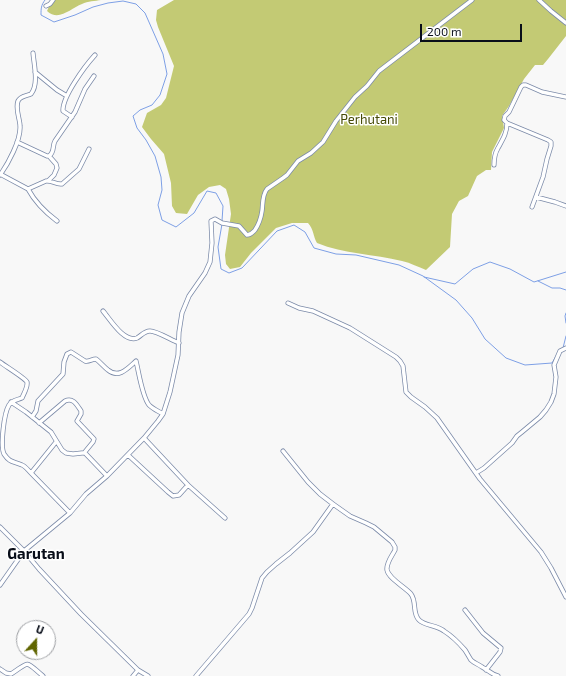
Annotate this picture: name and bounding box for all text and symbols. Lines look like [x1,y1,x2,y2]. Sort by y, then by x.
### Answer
scale bar [422,16,524,42]
text: 200 m [427,24,461,38]
park label: Perhutani [340,112,398,128]
district label: Garutan [7,545,65,563]
north arrow [16,620,56,660]
text: U [34,622,46,637]

